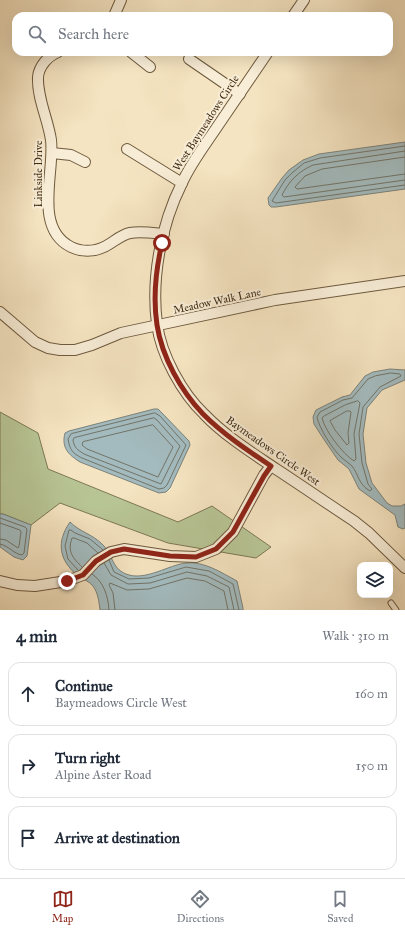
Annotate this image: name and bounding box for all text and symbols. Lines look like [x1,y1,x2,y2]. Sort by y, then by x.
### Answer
search box [12,12,393,56]
icon: search [26,23,48,45]
text: Search here [58,25,129,43]
street label: West Baymeadows Circle [170,72,242,173]
street label: Linkside Drive [32,140,45,208]
route start [153,234,171,252]
street label: Meadow Walk Lane [172,285,263,317]
street label: Baymeadows Circle West [224,414,323,488]
map controls [357,562,393,598]
button: layers [357,562,393,598]
route end [58,572,76,590]
text: 4 min [16,626,57,647]
text: Walk · 310 m [322,628,389,644]
text: Continue [55,677,113,695]
icon: ahead [17,683,39,705]
text: 160 m [355,686,388,702]
text: Baymeadows Circle West [55,695,187,711]
text: Turn right [55,749,120,767]
icon: right [17,755,39,777]
text: 150 m [356,758,388,774]
text: Alpine Aster Road [55,767,151,783]
icon: arrive [17,827,39,849]
text: Arrive at destination [55,829,180,847]
tab: Map [52,888,74,925]
tab: Directions [177,888,224,925]
tab: Saved [327,888,353,925]

